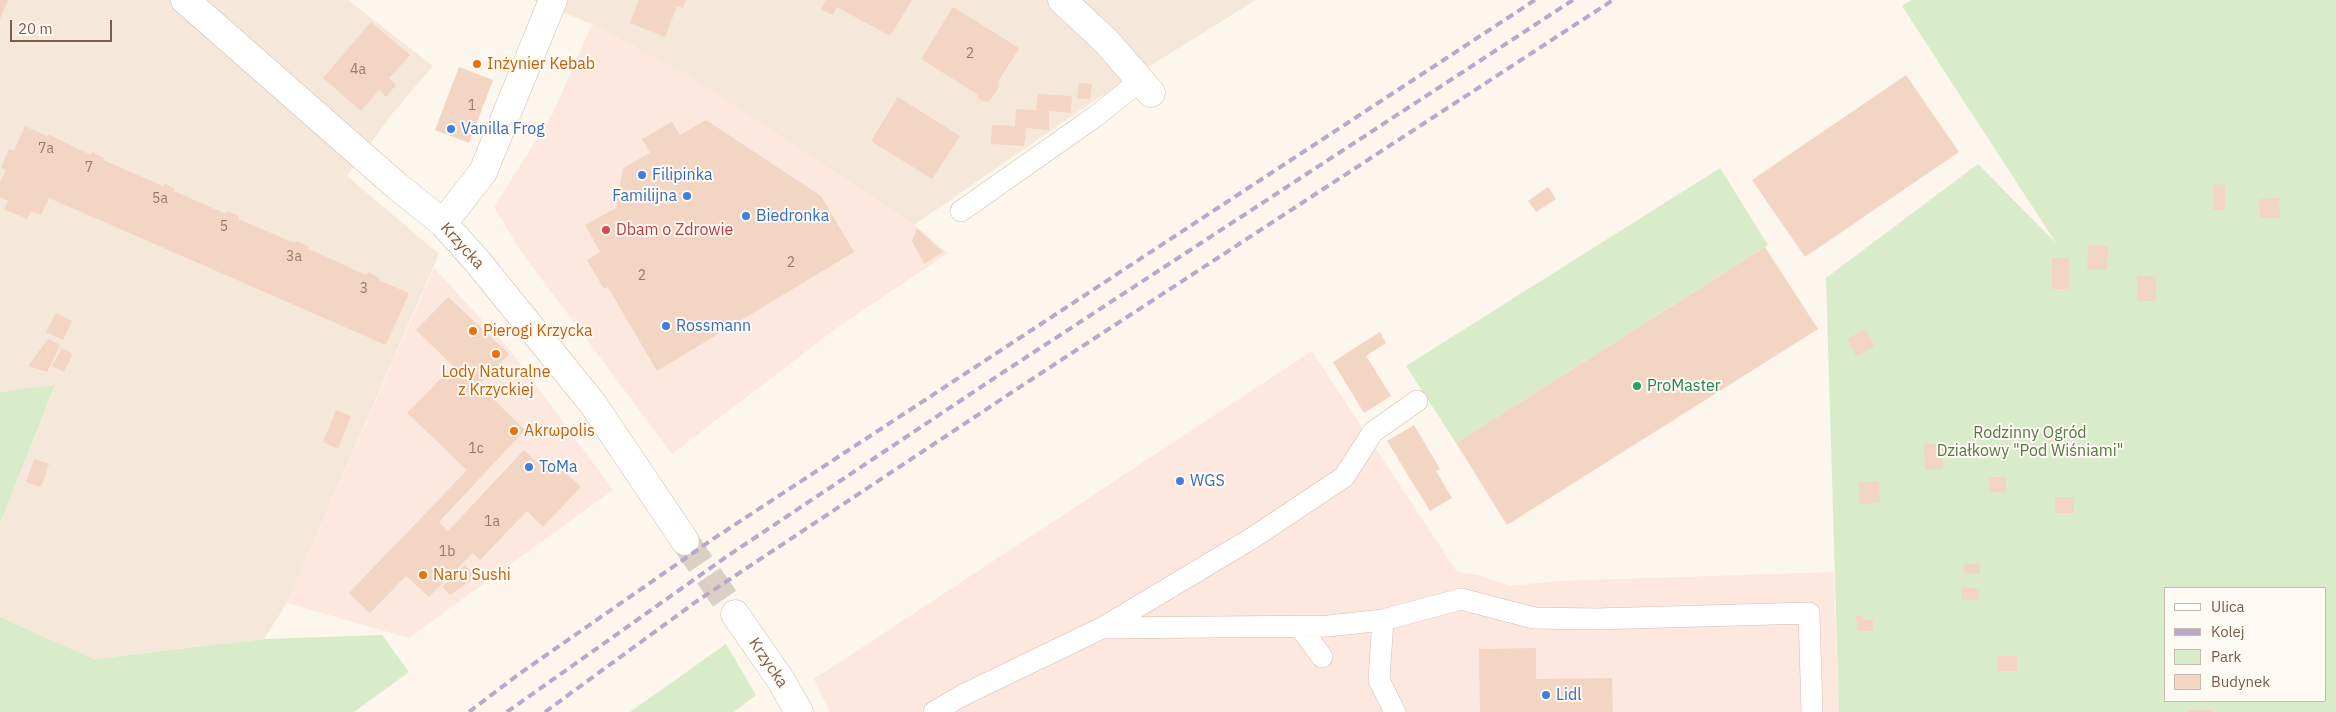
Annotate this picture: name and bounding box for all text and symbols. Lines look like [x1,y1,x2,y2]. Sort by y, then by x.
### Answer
scale bar [12,10,115,42]
text: 20 m [18,19,53,38]
house number: 2 [966,46,974,62]
place label: Inżynier Kebab [487,54,595,74]
marker: Inżynier Kebab [471,58,483,70]
house number: 4a [350,62,366,78]
house number: 1 [468,98,476,114]
place label: Vanilla Frog [461,119,545,139]
marker: Vanilla Frog [445,123,457,135]
house number: 7a [38,141,54,157]
house number: 7 [85,160,93,176]
place label: Filipinka [652,165,713,185]
marker: Filipinka [636,169,648,181]
place label: Familijna [612,186,677,206]
marker: Familijna [681,190,693,202]
house number: 5a [152,191,168,207]
place label: Biedronka [756,206,829,226]
marker: Biedronka [740,210,752,222]
house number: 5 [220,219,228,235]
street label: Krzycka [436,219,488,273]
place label: Dbam o Zdrowie [616,220,733,240]
marker: Dbam o Zdrowie [600,224,612,236]
house number: 3a [286,249,302,265]
house number: 2 [787,255,795,271]
house number: 2 [638,268,646,284]
house number: 3 [360,281,368,297]
place label: Rossmann [676,316,751,336]
marker: Rossmann [660,320,672,332]
place label: Pierogi Krzycka [483,321,593,341]
marker: Pierogi Krzycka [467,325,479,337]
marker: Lody Naturalne z Krzyckiej [490,348,502,360]
place label: Lody Naturalne z Krzyckiej [442,362,550,400]
place label: ProMaster [1647,376,1721,396]
marker: ProMaster [1631,380,1643,392]
place label: Akrωpolis [524,421,595,441]
park label: Rodzinny Ogród Działkowy "Pod Wiśniami" [1937,423,2123,461]
marker: Akrωpolis [508,425,520,437]
house number: 1c [468,441,484,457]
place label: ToMa [539,457,578,477]
marker: ToMa [523,461,535,473]
place label: WGS [1190,471,1225,491]
marker: WGS [1174,475,1186,487]
house number: 1a [484,514,500,530]
house number: 1b [439,544,455,560]
place label: Naru Sushi [433,565,511,585]
marker: Naru Sushi [417,569,429,581]
legend [2164,587,2326,702]
text: Ulica [2211,597,2245,616]
text: Kolej [2211,622,2245,641]
street label: Krzycka [744,634,792,692]
text: Park [2211,647,2241,666]
text: Budynek [2211,672,2270,691]
place label: Lidl [1556,685,1582,705]
marker: Lidl [1540,689,1552,701]

